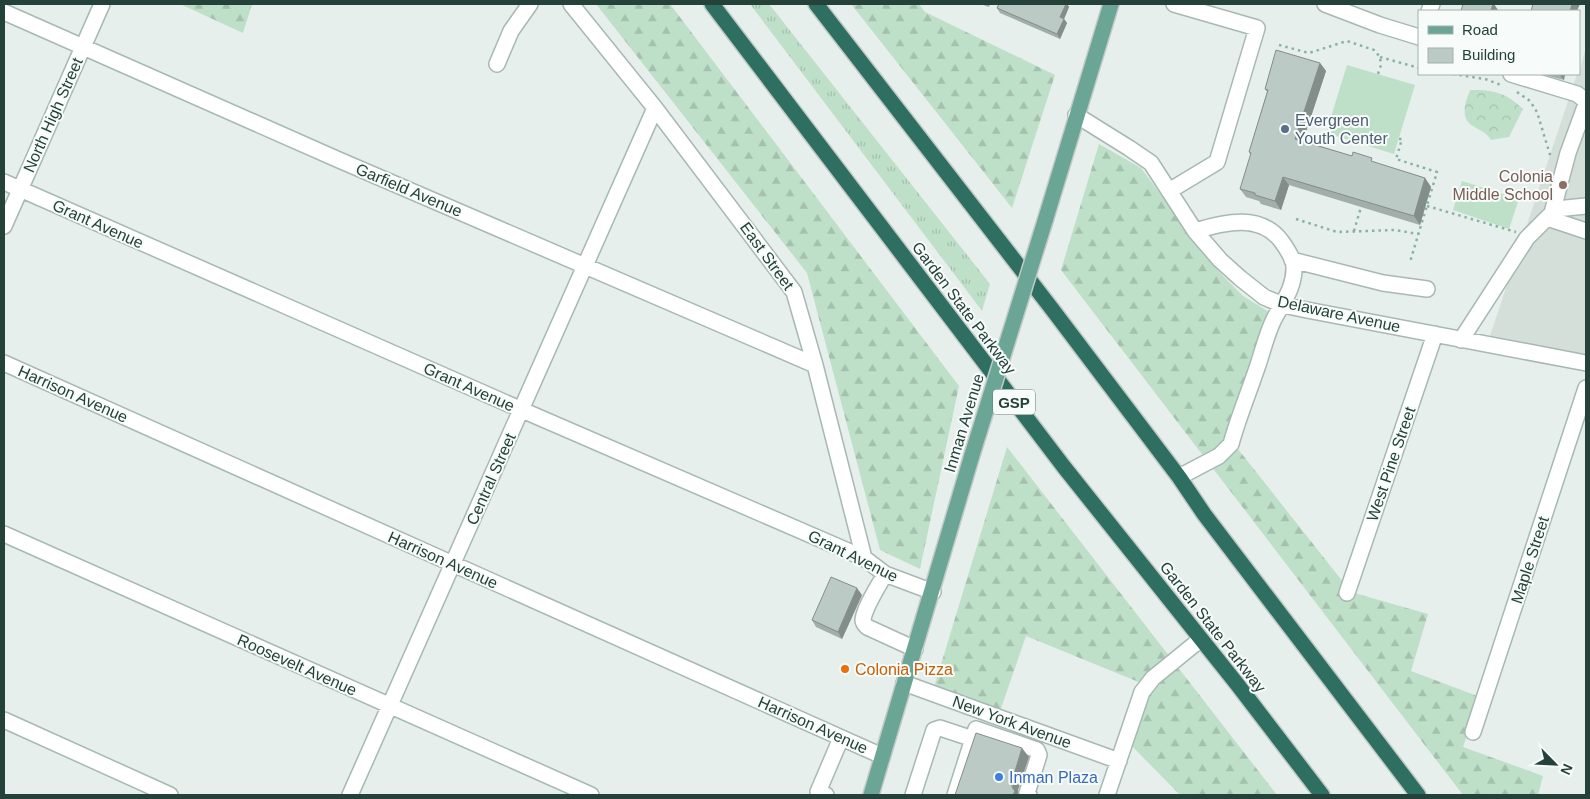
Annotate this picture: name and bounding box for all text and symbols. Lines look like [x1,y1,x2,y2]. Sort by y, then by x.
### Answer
legend [1418,10,1580,75]
text: Road [1462,21,1498,38]
text: Building [1462,46,1515,63]
street label: North High Street [20,55,86,175]
place label: Evergreen Youth Center [1295,112,1388,147]
marker: Evergreen Youth Center [1279,123,1291,135]
street label: Garfield Avenue [353,160,465,220]
place label: Colonia Middle School [1453,168,1553,203]
marker: Colonia Middle School [1557,179,1569,191]
street label: Grant Avenue [50,196,146,252]
street label: East Street [737,219,797,293]
street label: Garden State Parkway [909,239,1019,377]
street label: Delaware Avenue [1276,293,1402,335]
street label: Grant Avenue [421,359,517,415]
street label: Harrison Avenue [16,362,130,426]
street label: Inman Avenue [941,372,987,474]
road number: GSP [993,390,1035,414]
street label: West Pine Street [1363,404,1419,523]
street label: Central Street [463,430,519,528]
street label: Maple Street [1508,514,1552,606]
street label: Grant Avenue [805,527,901,585]
street label: Harrison Avenue [386,528,500,592]
street label: Garden State Parkway [1157,558,1269,696]
street label: Roosevelt Avenue [235,631,359,699]
place label: Colonia Pizza [855,661,953,678]
marker: Colonia Pizza [839,663,851,675]
street label: Harrison Avenue [756,693,870,757]
street label: New York Avenue [950,693,1074,751]
north arrow [1530,739,1580,789]
text: N [1558,761,1576,777]
place label: Inman Plaza [1009,769,1098,786]
marker: Inman Plaza [993,771,1005,783]

